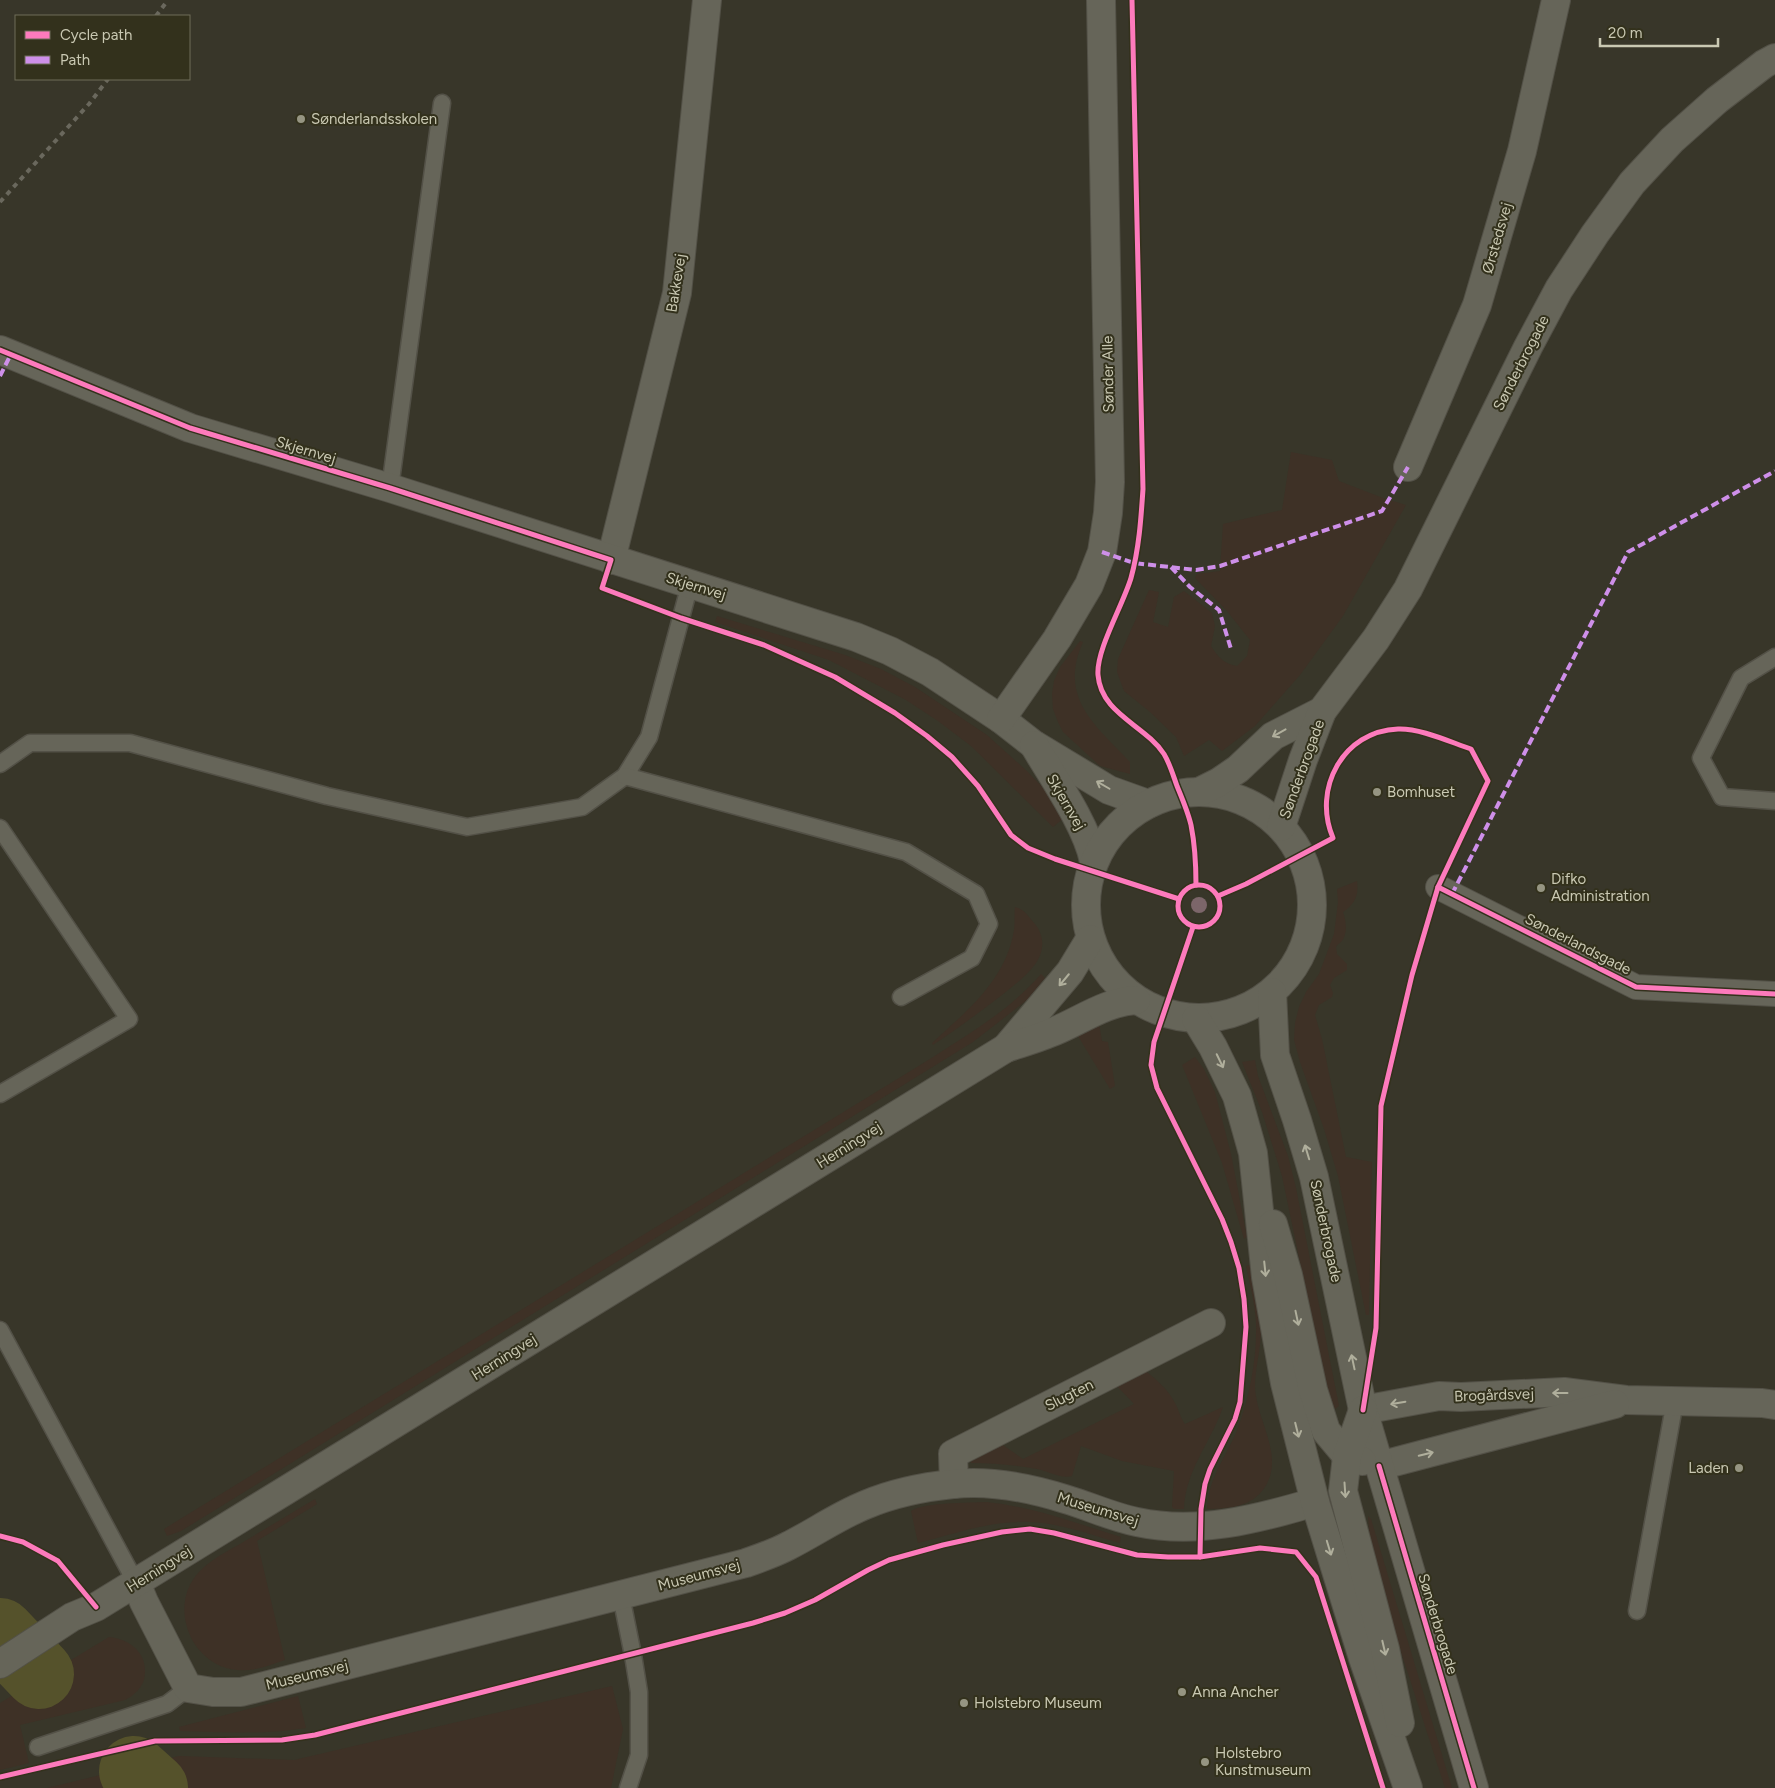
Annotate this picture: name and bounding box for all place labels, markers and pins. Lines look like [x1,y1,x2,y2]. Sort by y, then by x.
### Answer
place label: Sønderlandsskolen [311,110,437,128]
marker: Sønderlandsskolen [295,113,307,125]
place label: Bomhuset [1387,783,1456,801]
marker: Bomhuset [1371,786,1383,798]
place label: Difko Administration [1551,870,1650,905]
marker: Difko Administration [1535,882,1547,894]
place label: Laden [1688,1459,1729,1477]
marker: Laden [1733,1462,1745,1474]
place label: Anna Ancher [1192,1683,1279,1701]
marker: Anna Ancher [1176,1686,1188,1698]
place label: Holstebro Museum [974,1694,1102,1712]
marker: Holstebro Museum [958,1697,970,1709]
place label: Holstebro Kunstmuseum [1215,1744,1311,1779]
marker: Holstebro Kunstmuseum [1199,1756,1211,1768]

